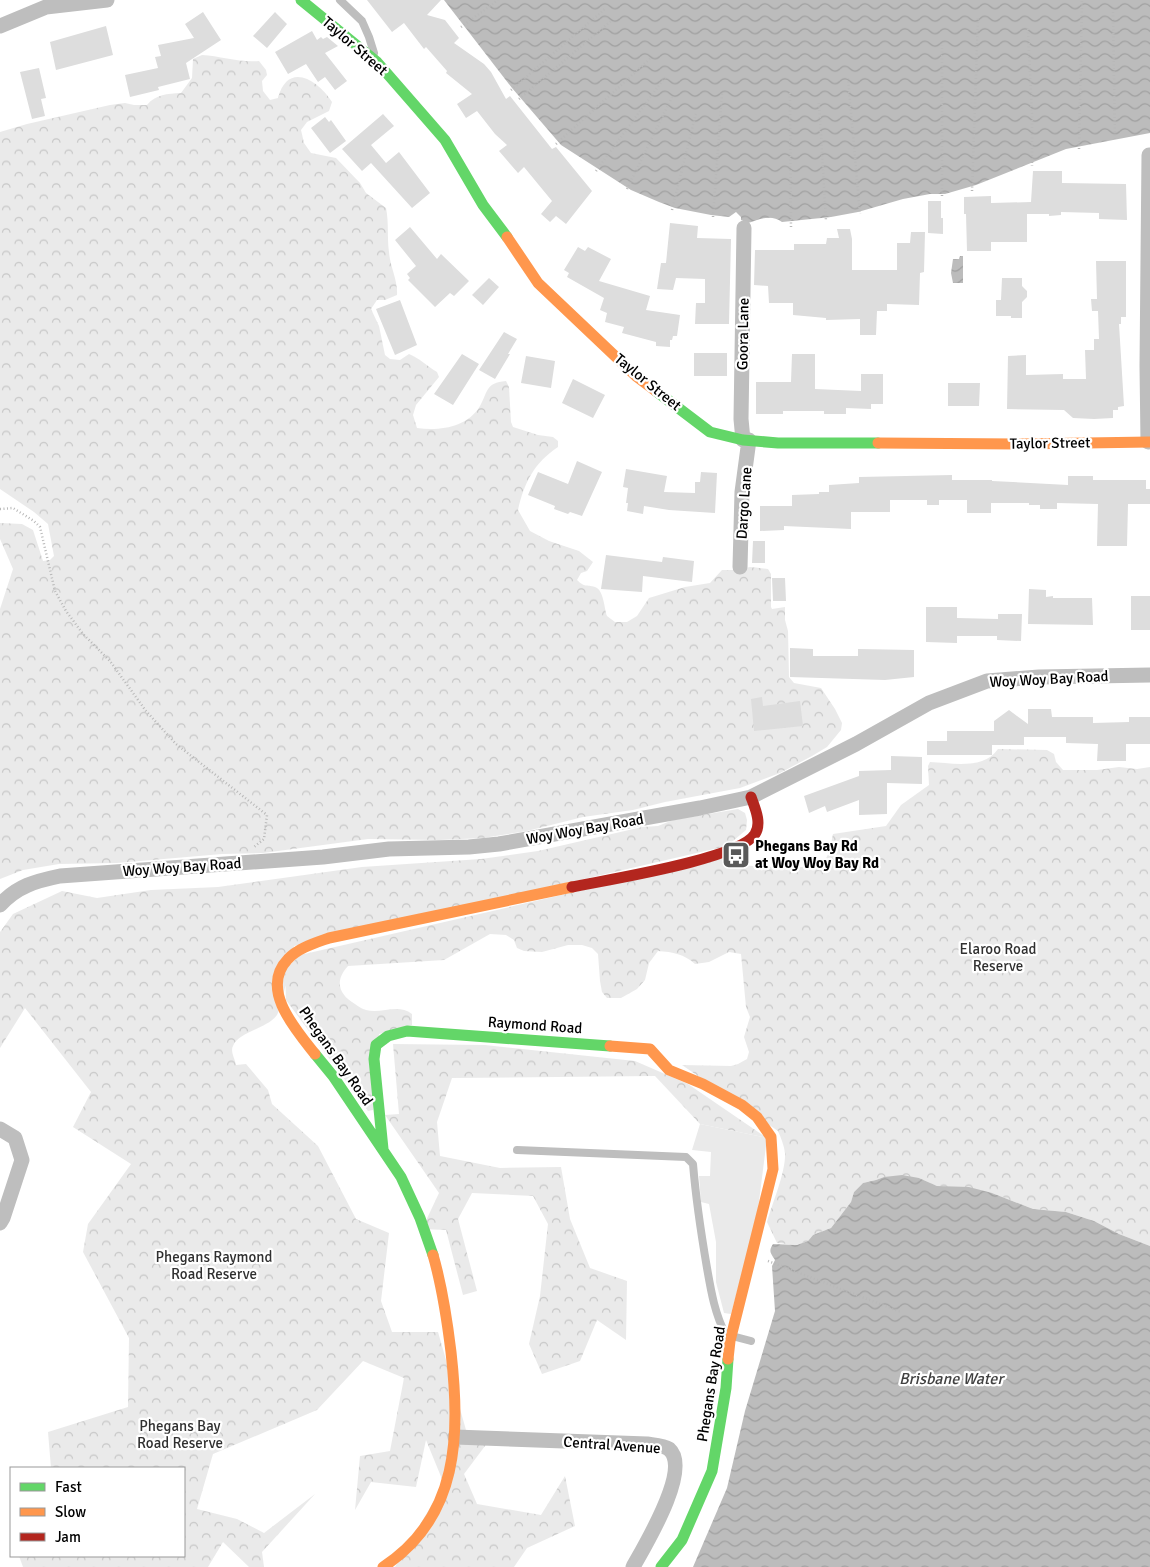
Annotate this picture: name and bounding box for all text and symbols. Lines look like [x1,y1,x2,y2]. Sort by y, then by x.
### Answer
street label: Taylor Street [319,13,391,79]
street label: Goora Lane [733,298,753,370]
street label: Taylor Street [611,350,685,414]
street label: Taylor Street [1010,433,1090,453]
street label: Dargo Lane [732,466,756,540]
street label: Woy Woy Bay Road [989,667,1109,691]
street label: Woy Woy Bay Road [525,810,645,848]
place label: Phegans Bay Rd at Woy Woy Bay Rd [755,837,879,872]
bus stop icon: Phegans Bay Rd at Woy Woy Bay Rd [721,840,751,870]
street label: Woy Woy Bay Road [122,854,242,880]
park label: Elaroo Road Reserve [960,940,1036,975]
street label: Phegans Bay Road [295,1003,377,1109]
street label: Raymond Road [487,1013,583,1037]
park label: Phegans Raymond Road Reserve [156,1248,273,1283]
street label: Phegans Bay Road [693,1325,729,1443]
water label: Brisbane Water [899,1369,1005,1389]
park label: Phegans Bay Road Reserve [137,1417,223,1452]
street label: Central Avenue [563,1433,661,1457]
legend [10,1467,185,1557]
text: Fast [55,1478,82,1496]
text: Slow [55,1503,86,1521]
text: Jam [55,1528,81,1546]

